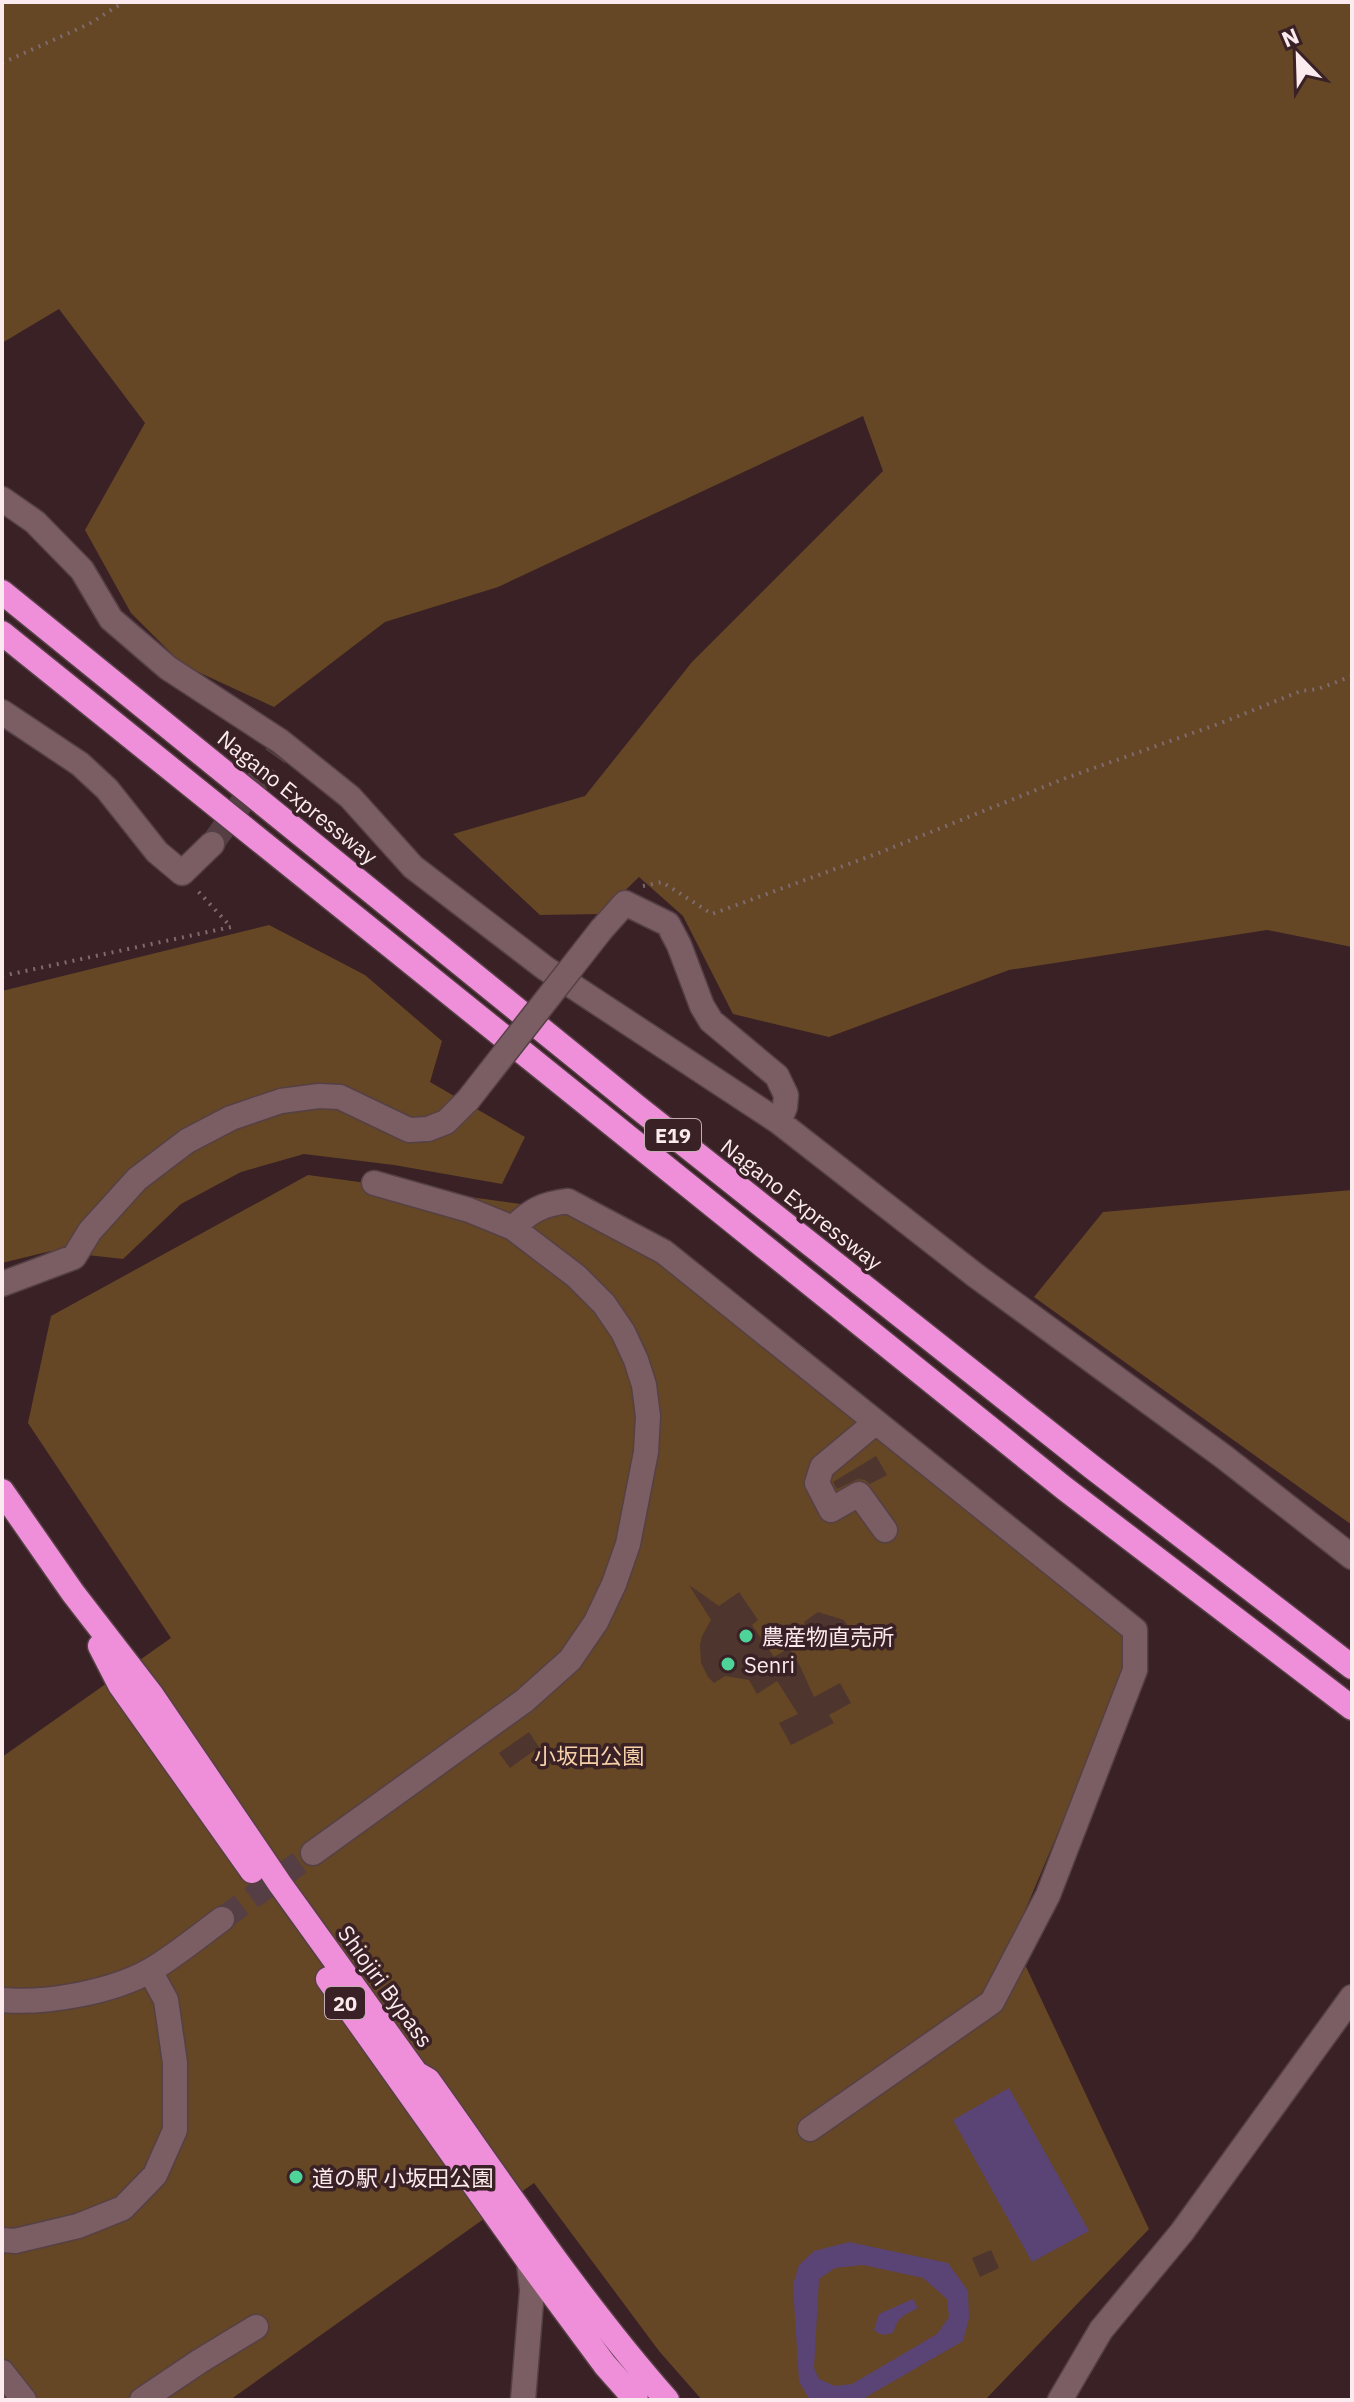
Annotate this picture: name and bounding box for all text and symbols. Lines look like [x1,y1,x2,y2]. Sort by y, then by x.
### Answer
north arrow [1258,16,1338,96]
text: N [1277,21,1303,54]
street label: Nagano Expressway [212,723,384,871]
road number: E19 [645,1119,701,1151]
street label: Nagano Expressway [715,1132,889,1276]
place label: 農産物直売所 [762,1622,894,1651]
marker: 農産物直売所 [737,1627,755,1645]
place label: Senri [744,1650,795,1679]
marker: Senri [719,1655,737,1673]
park label: 小坂田公園 [534,1741,644,1770]
street label: Shiojiri Bypass [332,1919,440,2053]
road number: 20 [325,1987,365,2019]
place label: 道の駅 小坂田公園 [312,2163,493,2192]
marker: 道の駅 小坂田公園 [287,2168,305,2186]

